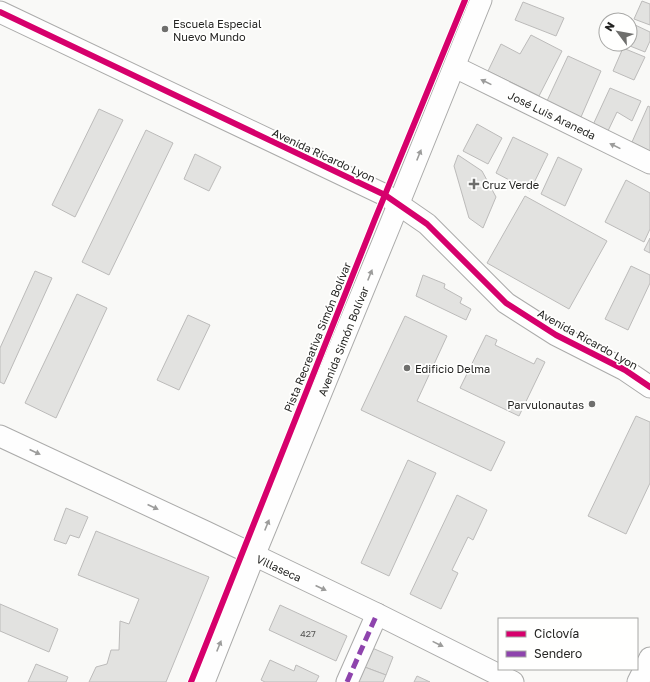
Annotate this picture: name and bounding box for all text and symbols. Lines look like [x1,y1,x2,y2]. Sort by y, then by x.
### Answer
north arrow [598,12,638,52]
place label: Escuela Especial Nuevo Mundo [173,17,262,43]
text: N [601,19,617,33]
marker: Escuela Especial Nuevo Mundo [160,24,170,34]
one-way arrow [480,79,492,85]
street label: José Luis Araneda [506,88,598,142]
street label: Avenida Ricardo Lyon [270,125,378,185]
one-way arrow [609,143,621,149]
one-way arrow [416,148,422,160]
place label: Cruz Verde [482,178,539,191]
marker: Cruz Verde [469,179,479,189]
street label: Pista Recreativa Simón Bolívar [281,259,353,414]
one-way arrow [367,269,373,281]
street label: Avenida Simón Bolívar [315,284,371,398]
street label: Avenida Ricardo Lyon [536,306,640,372]
place label: Edificio Delma [415,362,490,375]
marker: Edificio Delma [402,363,412,373]
place label: Parvulonautas [507,398,584,411]
marker: Parvulonautas [587,399,597,409]
one-way arrow [30,449,41,455]
one-way arrow [147,504,159,510]
one-way arrow [263,519,270,531]
street label: Villaseca [255,552,303,584]
one-way arrow [315,585,327,591]
legend [498,618,638,670]
text: Ciclovía [534,626,579,641]
house number: 427 [300,628,316,639]
one-way arrow [216,639,222,651]
one-way arrow [432,641,444,648]
text: Sendero [534,646,582,661]

